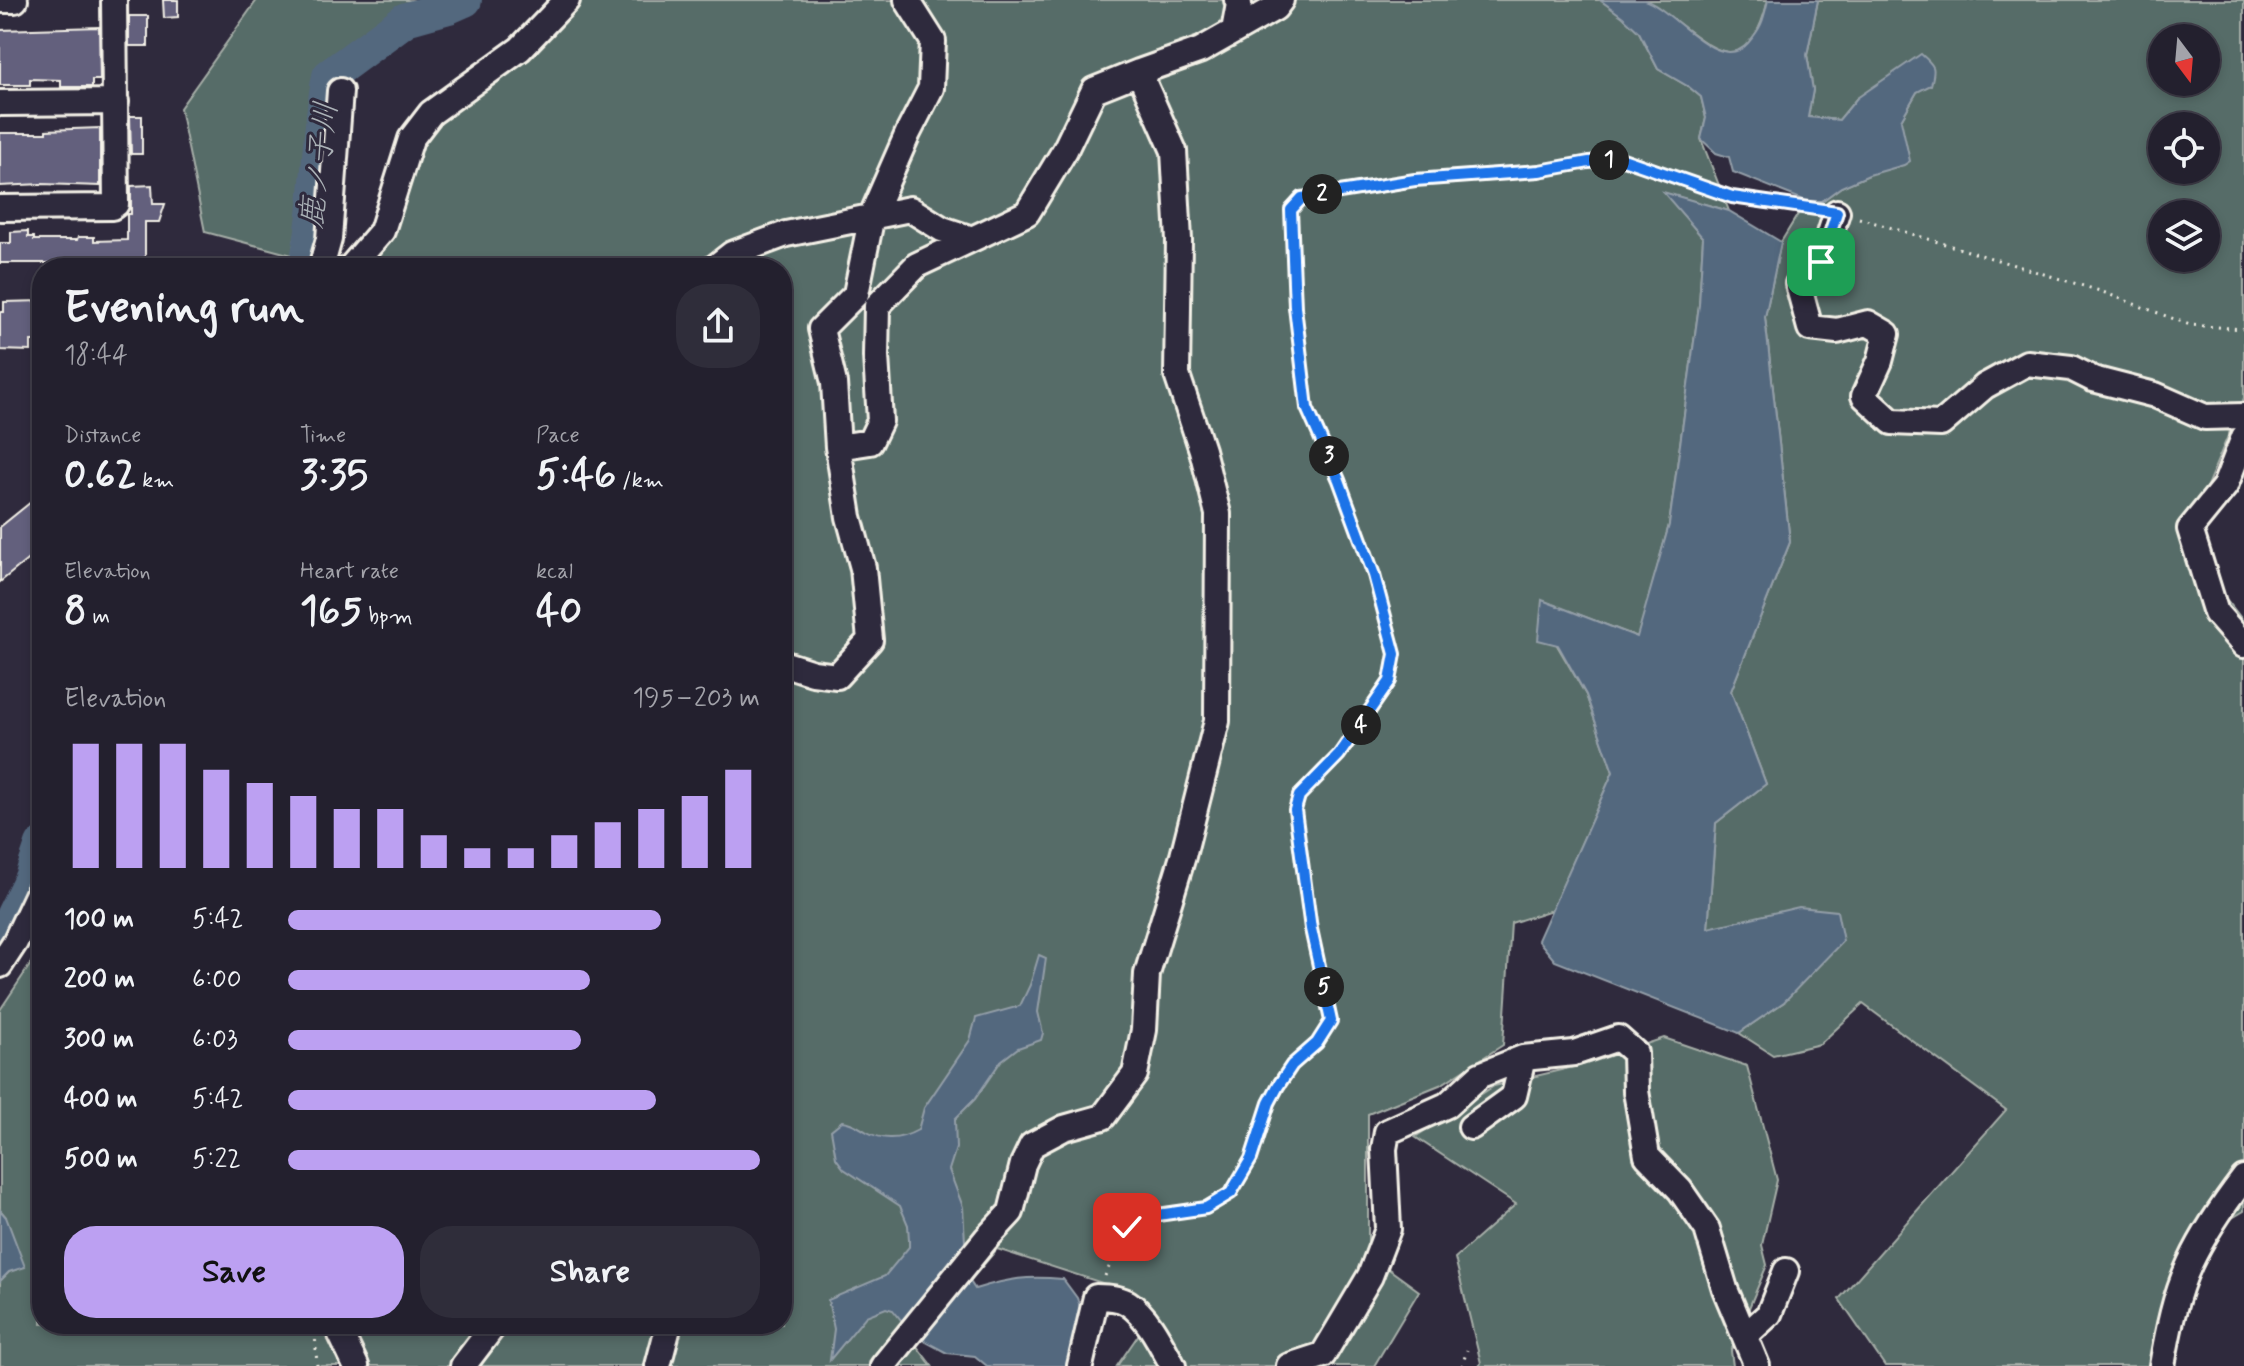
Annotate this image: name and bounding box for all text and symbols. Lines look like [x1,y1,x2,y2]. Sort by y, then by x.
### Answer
north arrow [2148,24,2220,96]
map controls [2148,24,2220,272]
water label: 鹿ノ子川 [291,99,349,231]
button: locate [2148,112,2220,184]
pin: 1 [1589,140,1629,180]
text: 1 [1604,146,1614,174]
pin: 2 [1302,174,1342,214]
text: 2 [1317,180,1327,208]
button: layers [2148,200,2220,272]
pin [1787,228,1855,296]
icon: arrive [1799,240,1843,284]
text: Evening run [64,280,304,338]
button: share [676,284,760,368]
text: 18:44 [64,339,128,373]
text: Distance [64,422,141,450]
text: Time [300,422,346,450]
text: Pace [536,422,580,450]
pin: 3 [1309,436,1349,476]
text: 3 [1324,442,1334,470]
text: 0.62 [64,450,136,502]
text: 3:35 [300,450,368,502]
text: 5:46 [536,450,616,502]
text: km [136,467,174,495]
text: /km [616,467,664,495]
text: Elevation [64,558,151,586]
text: Heart rate [300,558,399,586]
text: kcal [536,558,573,586]
text: 8 [64,586,87,638]
text: 165 [300,586,362,638]
text: 40 [536,586,582,638]
text: m [87,603,110,631]
text: bpm [362,603,413,631]
text: Elevation [64,682,166,716]
text: 195–203 m [632,682,760,716]
pin: 4 [1341,705,1381,745]
text: 4 [1355,711,1367,739]
text: 100 m [64,903,134,937]
text: 5:42 [192,903,243,937]
text: 200 m [64,963,135,997]
text: 6:00 [192,963,242,997]
pin: 5 [1304,967,1344,1007]
text: 5 [1317,973,1331,1001]
text: 300 m [64,1023,134,1057]
text: 6:03 [192,1023,238,1057]
text: 400 m [64,1083,137,1117]
text: 5:42 [192,1083,243,1117]
text: 500 m [64,1143,138,1177]
text: 5:22 [192,1143,241,1177]
pin [1093,1193,1161,1261]
icon: check [1105,1205,1149,1249]
button: Save [64,1226,404,1318]
button: Share [420,1226,760,1318]

